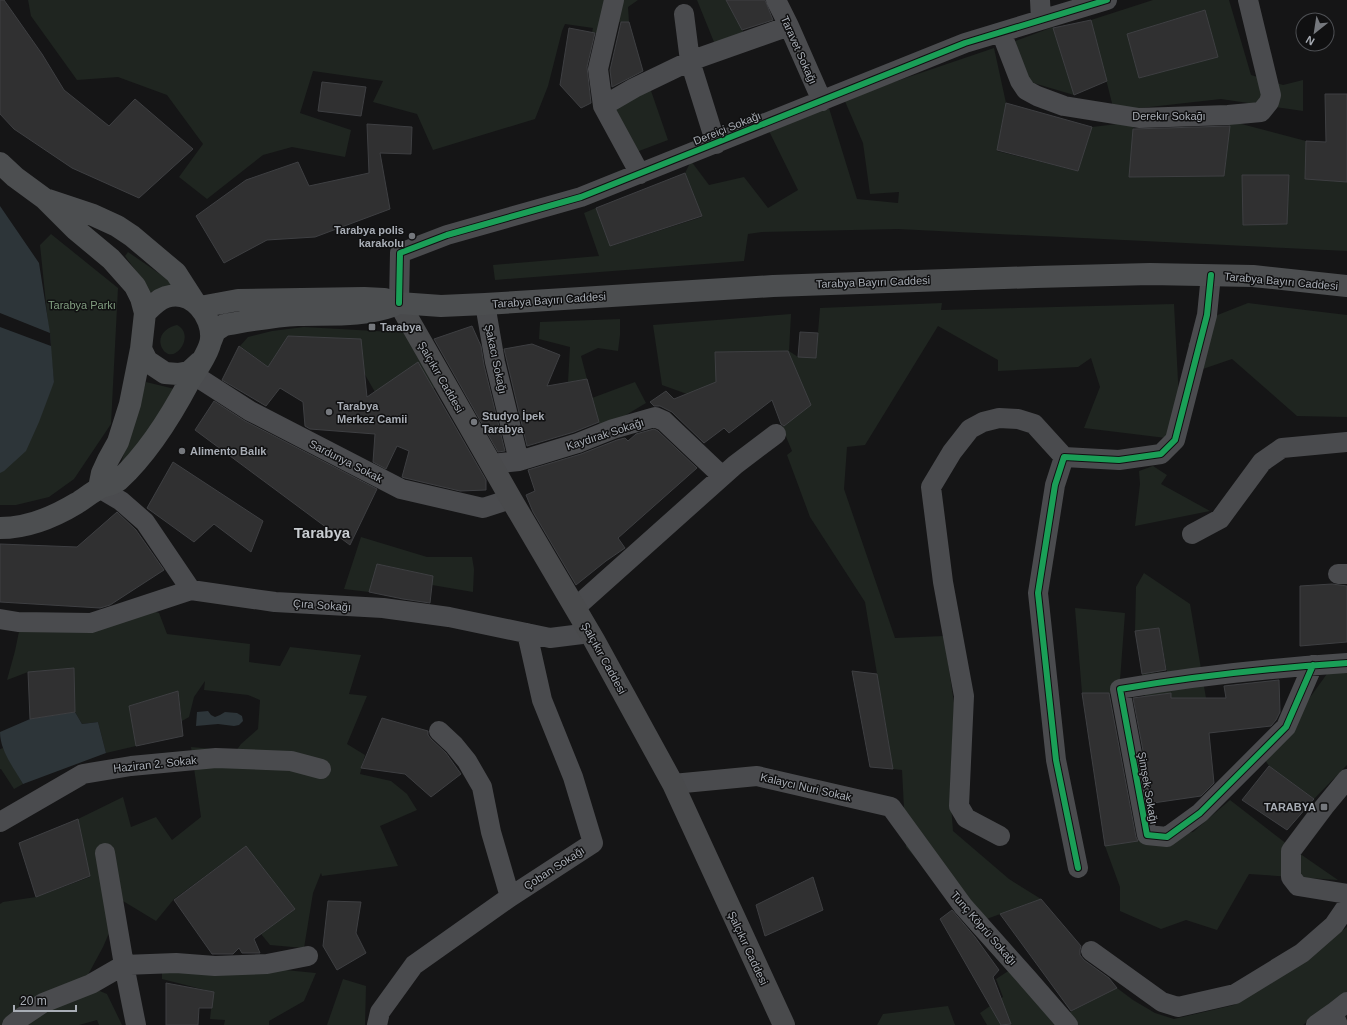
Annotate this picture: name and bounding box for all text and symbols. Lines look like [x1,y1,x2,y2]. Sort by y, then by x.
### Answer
north arrow [1295,12,1335,52]
street label: Taravet Sokağı [779,14,819,86]
text: N [1304,33,1316,48]
street label: Dereiçi Sokağı [692,109,762,147]
street label: Derekır Sokağı [1132,110,1206,122]
place label: Tarabya polis karakolu [334,224,404,249]
marker: Tarabya polis karakolu [407,231,417,241]
street label: Tarabya Bayırı Caddesi [1224,270,1338,292]
street label: Tarabya Bayırı Caddesi [816,274,930,290]
street label: Tarabya Bayırı Caddesi [492,290,606,310]
park label: Tarabya Parkı [48,299,116,311]
place label: Tarabya [380,321,422,333]
marker: Tarabya [367,322,377,332]
street label: Şakacı Sokağı [483,323,509,395]
street label: Şalçıkır Caddesi [416,339,466,415]
place label: Tarabya Merkez Camii [337,400,407,425]
marker: Tarabya Merkez Camii [324,407,334,417]
place label: Studyo İpek Tarabya [482,410,545,435]
street label: Kaydırak Sokağı [565,416,645,452]
marker: Studyo İpek Tarabya [469,417,479,427]
street label: Sardunya Sokak [307,437,385,485]
place label: Alimento Balık [190,445,267,457]
marker: Alimento Balık [177,446,187,456]
district label: Tarabya [294,524,351,541]
street label: Çıra Sokağı [293,597,351,613]
street label: Şalçıkır Caddesi [579,620,629,696]
street label: Şimşek Sokağı [1136,751,1160,825]
street label: Haziran 2. Sokak [113,754,198,774]
street label: Kalaycı Nuri Sokak [759,771,853,803]
place label: TARABYA [1264,801,1316,813]
marker: TARABYA [1319,802,1329,812]
street label: Çoban Sokağı [521,844,587,892]
street label: Tunç Köprü Sokağı [949,889,1019,967]
street label: Şalçıkır Caddesi [726,909,770,987]
scale bar [14,987,76,1013]
text: 20 m [20,994,47,1008]

